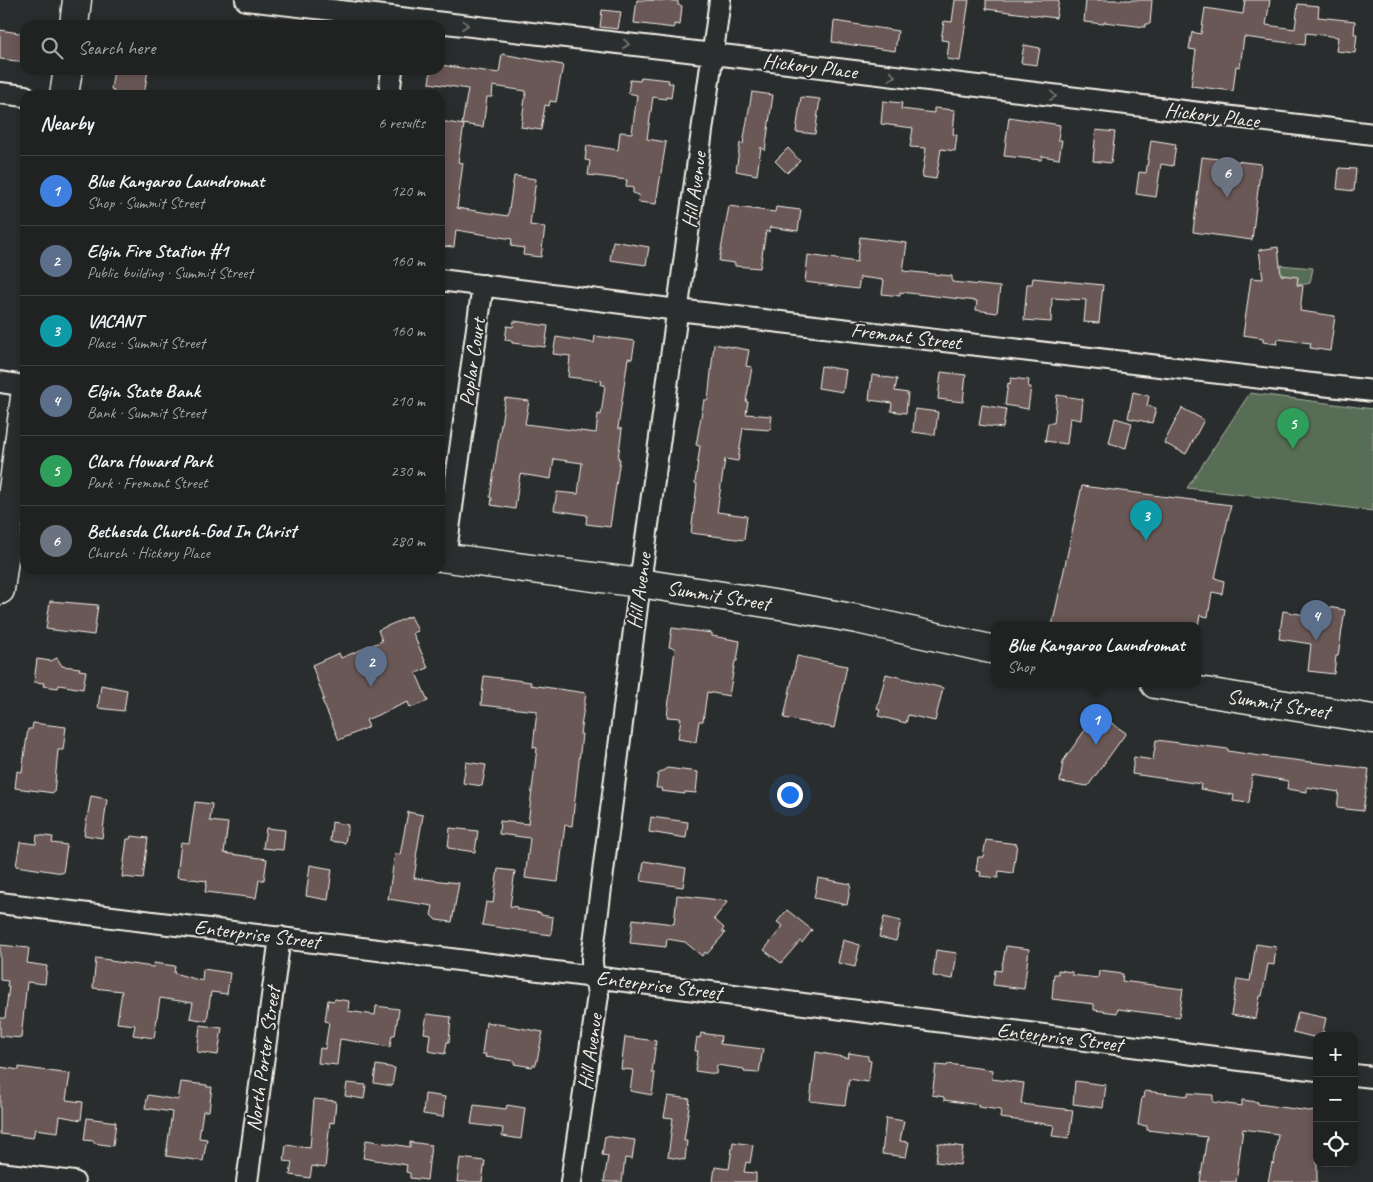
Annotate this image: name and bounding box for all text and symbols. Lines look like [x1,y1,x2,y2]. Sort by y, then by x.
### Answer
one-way arrow [461,19,469,30]
search box [20,20,445,75]
icon: search [38,34,66,62]
text: Search here [78,36,155,60]
one-way arrow [622,38,630,49]
street label: Hickory Place [761,47,861,85]
one-way arrow [888,70,896,81]
one-way arrow [1049,90,1057,101]
street label: Hickory Place [1163,96,1263,134]
text: Nearby [40,110,93,136]
text: 6 results [378,113,425,133]
street label: Hill Avenue [676,148,712,230]
pin: 6 [1211,157,1243,198]
text: Blue Kangaroo Laundromat [87,169,264,193]
text: 1 [52,181,60,201]
text: 120 m [391,181,425,201]
text: Shop · Summit Street [87,193,204,213]
text: Elgin Fire Station #1 [87,239,228,263]
text: 2 [52,251,60,271]
text: 160 m [391,251,425,271]
text: Public building · Summit Street [87,263,253,283]
text: VACANT [87,309,143,333]
street label: Poplar Court [453,314,491,408]
street label: Fremont Street [849,316,965,356]
text: 3 [52,321,60,341]
text: 160 m [391,321,425,341]
text: Place · Summit Street [87,333,205,353]
text: Elgin State Bank [87,379,200,403]
text: 4 [52,391,60,411]
text: 210 m [391,391,425,411]
text: Bank · Summit Street [87,403,205,423]
pin: 5 [1277,408,1309,449]
text: Clara Howard Park [87,449,212,473]
text: 5 [53,461,59,481]
text: 230 m [391,461,425,481]
text: Park · Fremont Street [87,473,208,493]
pin: 3 [1130,500,1162,541]
text: Bethesda Church-God In Christ [87,519,296,543]
text: 6 [52,531,60,551]
text: 280 m [391,531,425,551]
text: Church · Hickory Place [87,543,210,563]
street label: Hill Avenue [621,549,657,631]
street label: Summit Street [665,574,775,617]
pin: 4 [1300,600,1332,641]
popup [991,622,1201,687]
text: Blue Kangaroo Laundromat [1008,633,1185,657]
pin: 2 [355,646,387,687]
text: Shop [1008,657,1035,677]
street label: Summit Street [1225,683,1335,725]
pin: 1 [1080,704,1112,745]
your location [777,782,803,808]
street label: Enterprise Street [193,913,324,955]
street label: Enterprise Street [595,964,726,1006]
street label: North Porter Street [240,982,286,1133]
street label: Hill Avenue [572,1010,608,1092]
street label: Enterprise Street [996,1016,1127,1058]
map controls [1313,1032,1358,1167]
button: + [1313,1032,1358,1077]
button: − [1313,1077,1358,1122]
button: locate [1313,1122,1358,1167]

